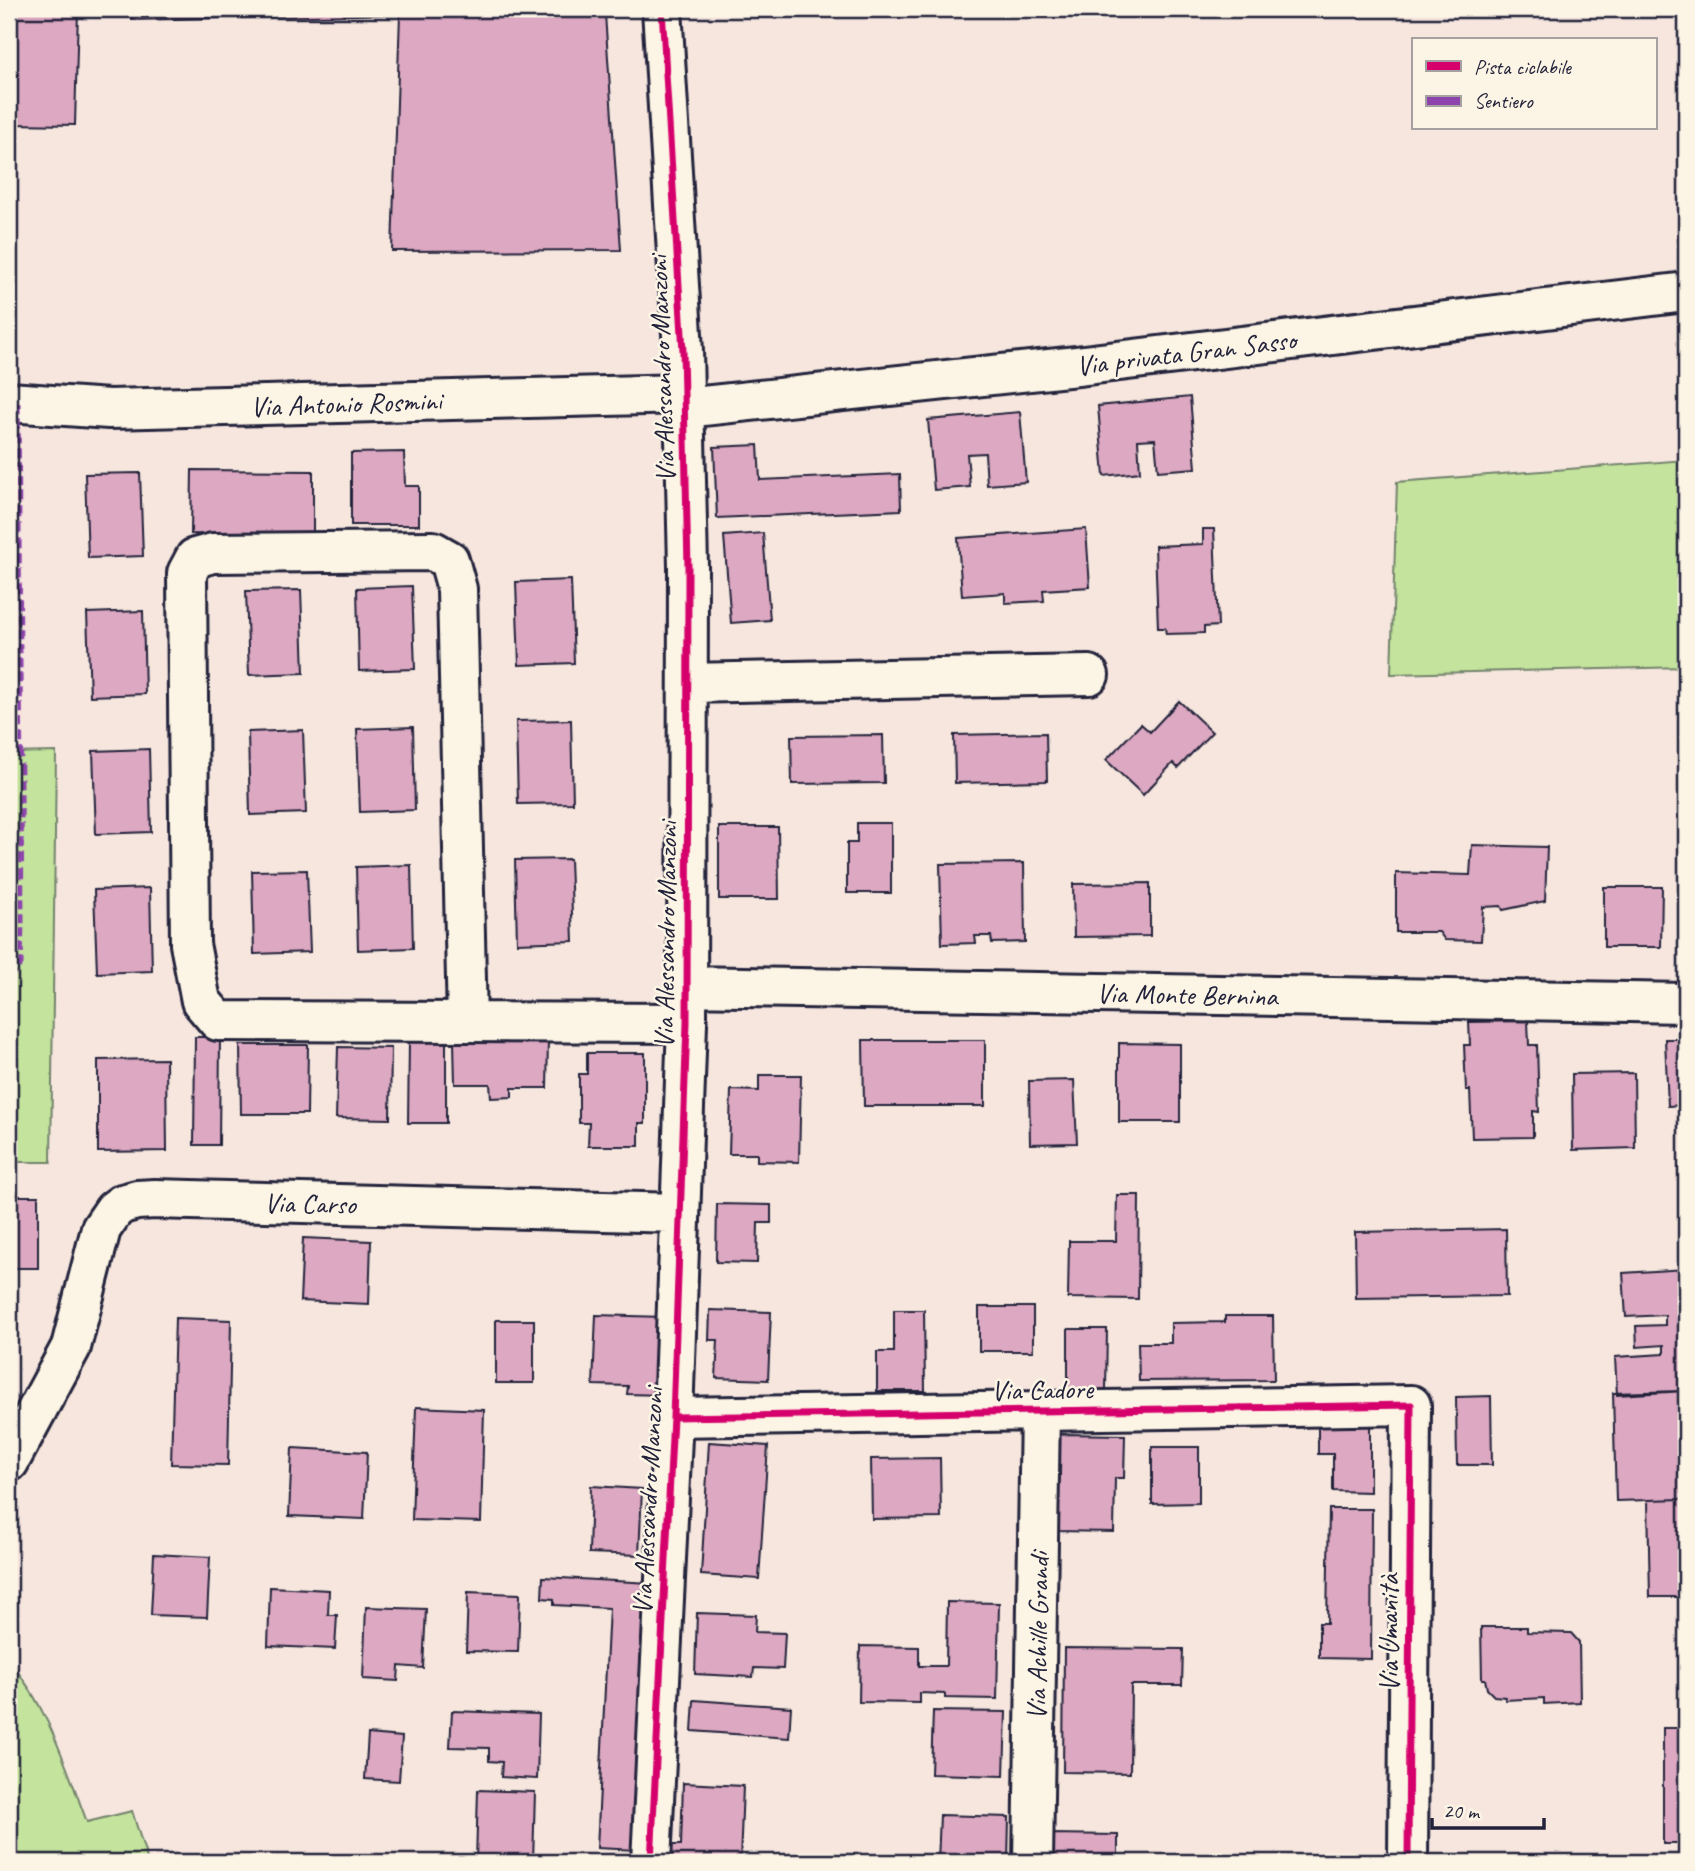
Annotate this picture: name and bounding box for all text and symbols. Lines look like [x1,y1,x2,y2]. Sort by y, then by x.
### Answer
legend [1412,38,1656,130]
text: Pista ciclabile [1474,54,1572,80]
text: Sentiero [1474,88,1534,114]
street label: Via Alessandro Manzoni [640,251,683,483]
street label: Via privata Gran Sasso [1074,321,1301,383]
street label: Via Antonio Rosmini [250,383,446,424]
street label: Via Alessandro Manzoni [646,817,685,1049]
street label: Via Monte Bernina [1096,975,1280,1014]
street label: Via Carso [264,1185,358,1222]
street label: Via Cadore [991,1371,1095,1408]
street label: Via Alessandro Manzoni [624,1383,671,1615]
street label: Via Achille Grandi [1019,1548,1057,1720]
street label: Via Umanità [1371,1572,1406,1692]
scale bar [1432,1787,1544,1831]
text: 20 m [1443,1798,1481,1824]

